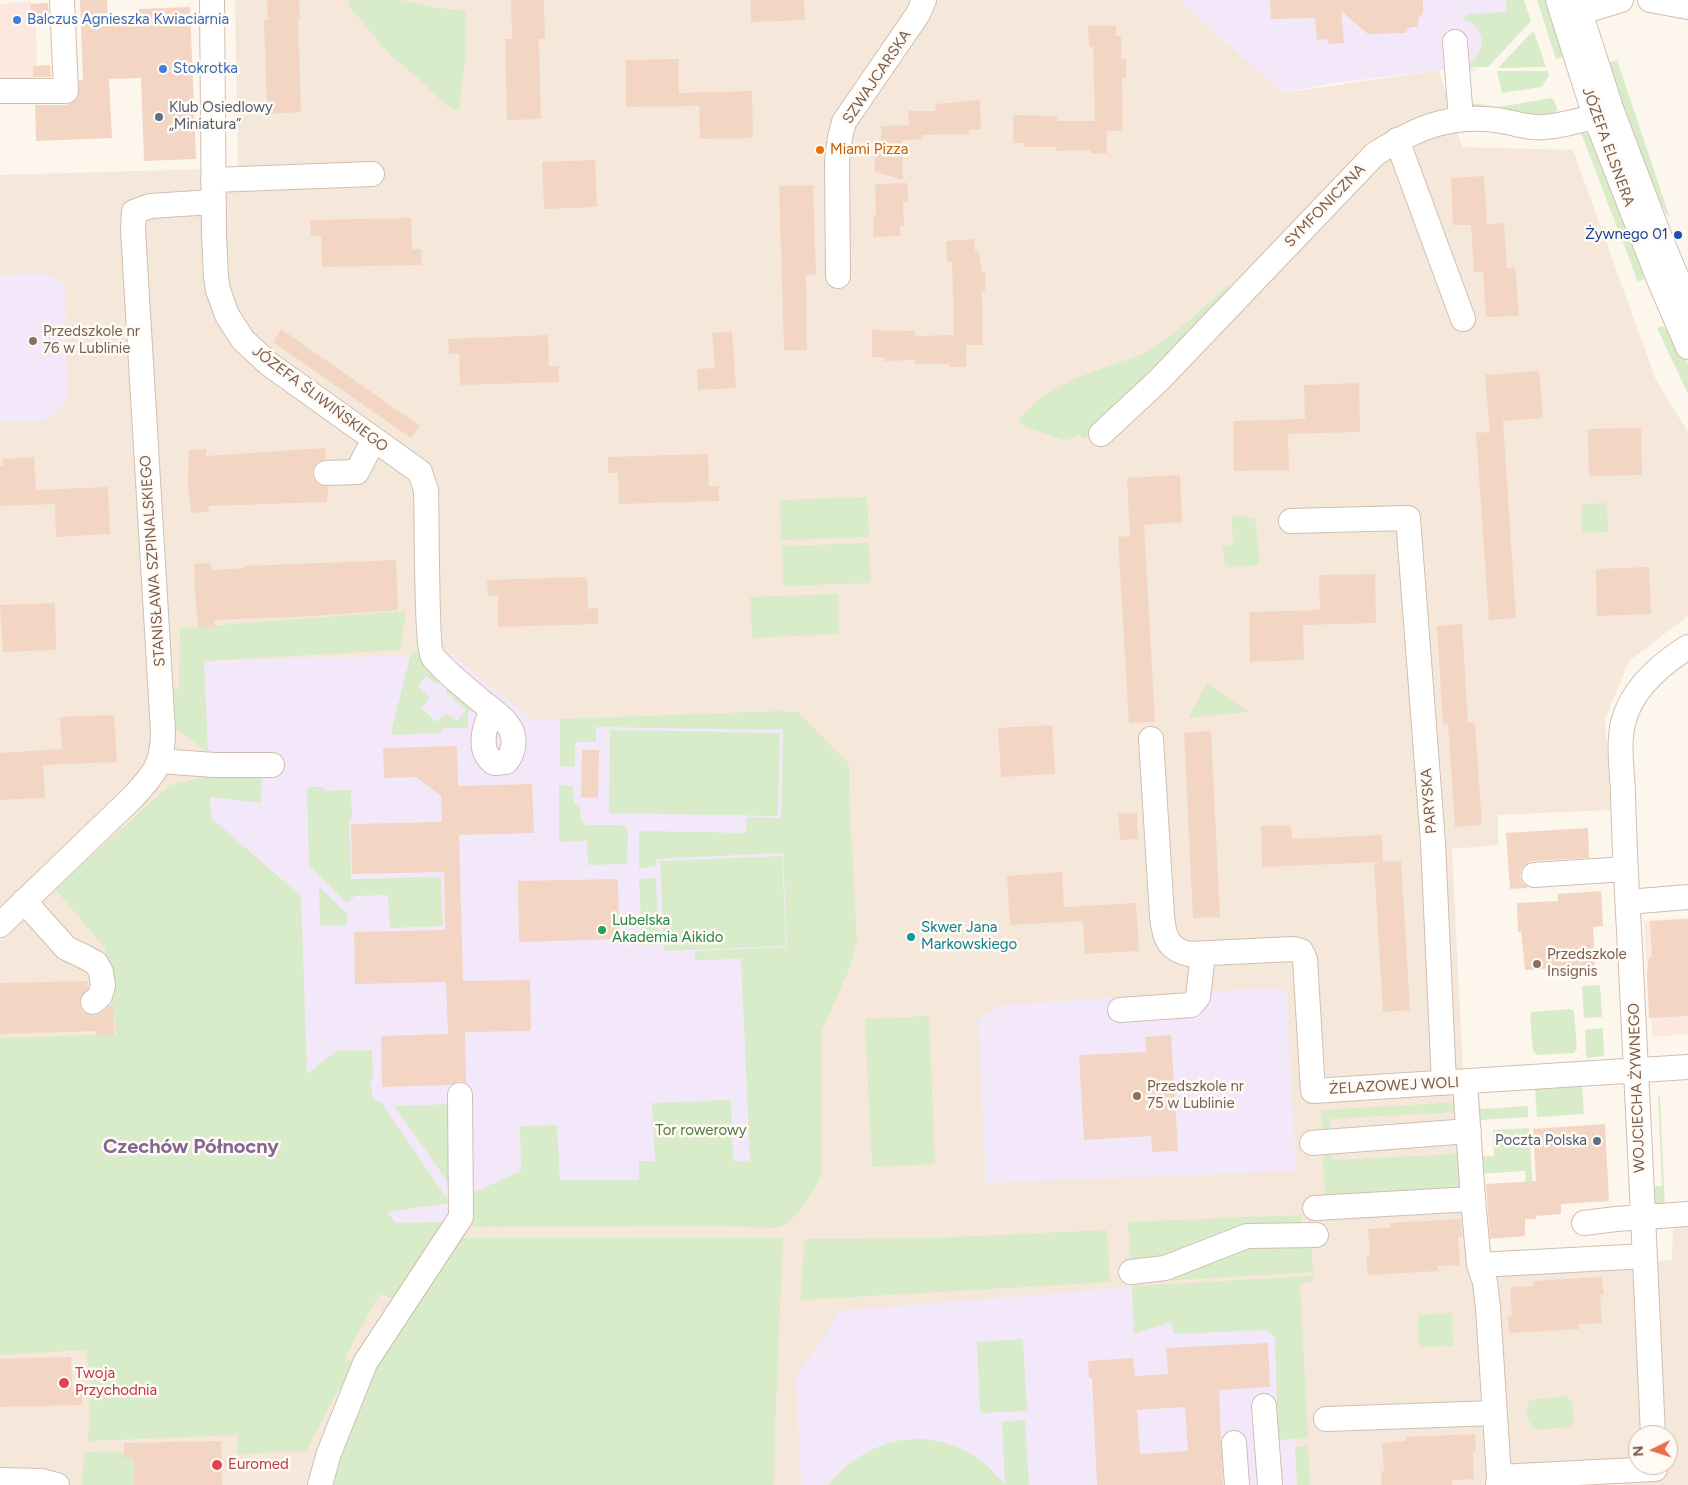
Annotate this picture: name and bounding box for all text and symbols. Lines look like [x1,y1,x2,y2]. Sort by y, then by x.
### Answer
place label: Balczus Agnieszka Kwiaciarnia [27,11,229,29]
marker: Balczus Agnieszka Kwiaciarnia [11,14,23,26]
street label: SZWAJCARSKA [839,27,915,127]
place label: Stokrotka [173,60,238,78]
marker: Stokrotka [157,63,169,75]
street label: JÓZEFA ELSNERA [1578,85,1638,209]
place label: Klub Osiedlowy „Miniatura” [169,99,273,134]
marker: Klub Osiedlowy „Miniatura” [153,111,165,123]
place label: Miami Pizza [830,141,908,159]
marker: Miami Pizza [814,144,826,156]
street label: SYMFONICZNA [1281,161,1369,251]
place label: Żywnego 01 [1585,226,1668,244]
marker: Żywnego 01 [1672,229,1684,241]
place label: Przedszkole nr 76 w Lublinie [43,323,140,358]
marker: Przedszkole nr 76 w Lublinie [27,335,39,347]
street label: JÓZEFA ŚLIWIŃSKIEGO [249,342,391,456]
street label: STANISŁAWA SZPINALSKIEGO [137,455,169,667]
street label: PARYSKA [1417,767,1441,835]
place label: Lubelska Akademia Aikido [612,912,723,947]
place label: Skwer Jana Markowskiego [921,919,1017,954]
marker: Lubelska Akademia Aikido [596,924,608,936]
marker: Skwer Jana Markowskiego [905,931,917,943]
place label: Przedszkole Insignis [1547,946,1627,981]
marker: Przedszkole Insignis [1531,958,1543,970]
street label: WOJCIECHA ŻYWNEGO [1625,1003,1649,1173]
street label: ŻELAZOWEJ WOLI [1329,1074,1459,1098]
place label: Przedszkole nr 75 w Lublinie [1147,1078,1244,1113]
marker: Przedszkole nr 75 w Lublinie [1131,1090,1143,1102]
park label: Tor rowerowy [655,1122,747,1140]
place label: Poczta Polska [1495,1132,1587,1150]
district label: Czechów Północny [103,1135,279,1159]
marker: Poczta Polska [1591,1135,1603,1147]
place label: Twoja Przychodnia [75,1365,157,1400]
marker: Twoja Przychodnia [57,1376,71,1390]
north arrow [1628,1425,1678,1475]
text: N [1630,1445,1647,1457]
place label: Euromed [228,1456,289,1474]
marker: Euromed [210,1458,224,1472]

